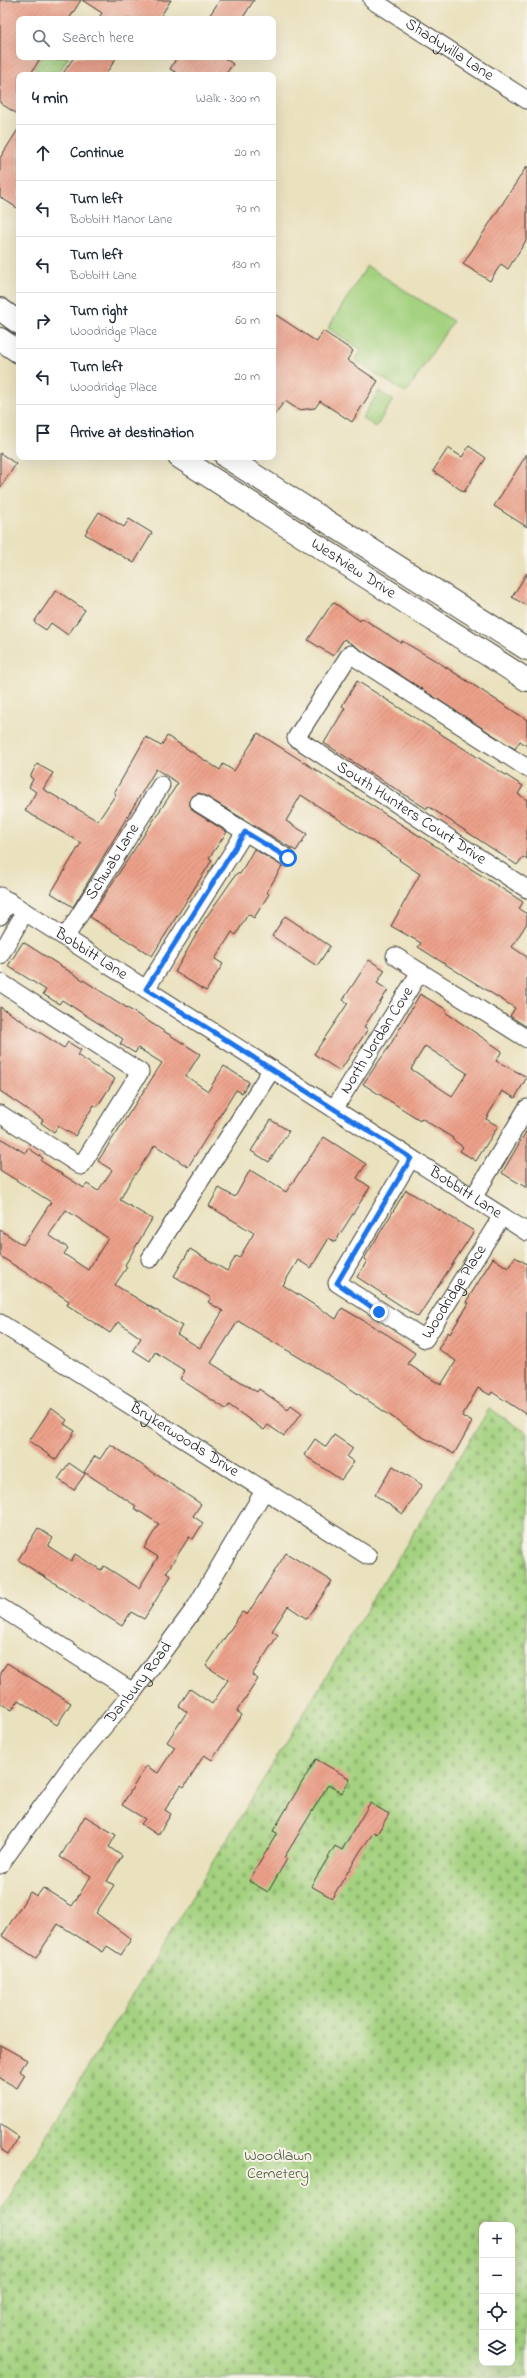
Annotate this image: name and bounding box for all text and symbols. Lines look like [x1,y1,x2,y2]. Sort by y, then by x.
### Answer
street label: Shadyvilla Lane [400,12,499,88]
search box [16,16,276,60]
icon: search [30,27,52,49]
text: Search here [62,27,134,49]
text: 4 min [32,86,68,111]
text: Walk · 300 m [196,89,260,108]
icon: ahead [32,142,54,164]
text: Continue [70,142,124,164]
text: 20 m [235,143,260,162]
text: Turn left [70,188,123,210]
icon: left [32,198,54,220]
text: 70 m [236,199,260,218]
text: Bobbitt Manor Lane [70,210,172,229]
text: Turn left [70,244,123,266]
icon: left [32,254,54,276]
text: 130 m [232,255,260,274]
text: Bobbitt Lane [70,266,137,285]
text: Turn right [70,300,128,322]
icon: right [32,310,54,332]
text: 60 m [235,311,260,330]
text: Woodridge Place [70,322,157,341]
text: Turn left [70,356,123,378]
icon: left [32,366,54,388]
text: 20 m [235,367,260,386]
text: Woodridge Place [70,378,157,397]
icon: arrive [32,422,54,444]
text: Arrive at destination [70,422,194,444]
street label: Westview Drive [306,532,401,605]
street label: South Hunters Court Drive [331,755,492,872]
street label: Schwab Lane [80,818,146,905]
route start [279,849,297,867]
street label: Bobbitt Lane [49,921,133,987]
street label: North Jordan Cove [334,981,420,1099]
street label: Bobbitt Lane [423,1160,507,1225]
street label: Woodridge Place [416,1239,493,1344]
route end [370,1303,388,1321]
street label: Brykerwoods Drive [124,1395,244,1484]
street label: Danbury Road [98,1637,178,1730]
park label: Woodlawn Cemetery [244,2144,312,2186]
map controls [479,2222,515,2366]
button: + [479,2222,515,2258]
button: − [479,2258,515,2294]
button: locate [479,2294,515,2330]
button: layers [479,2330,515,2366]

